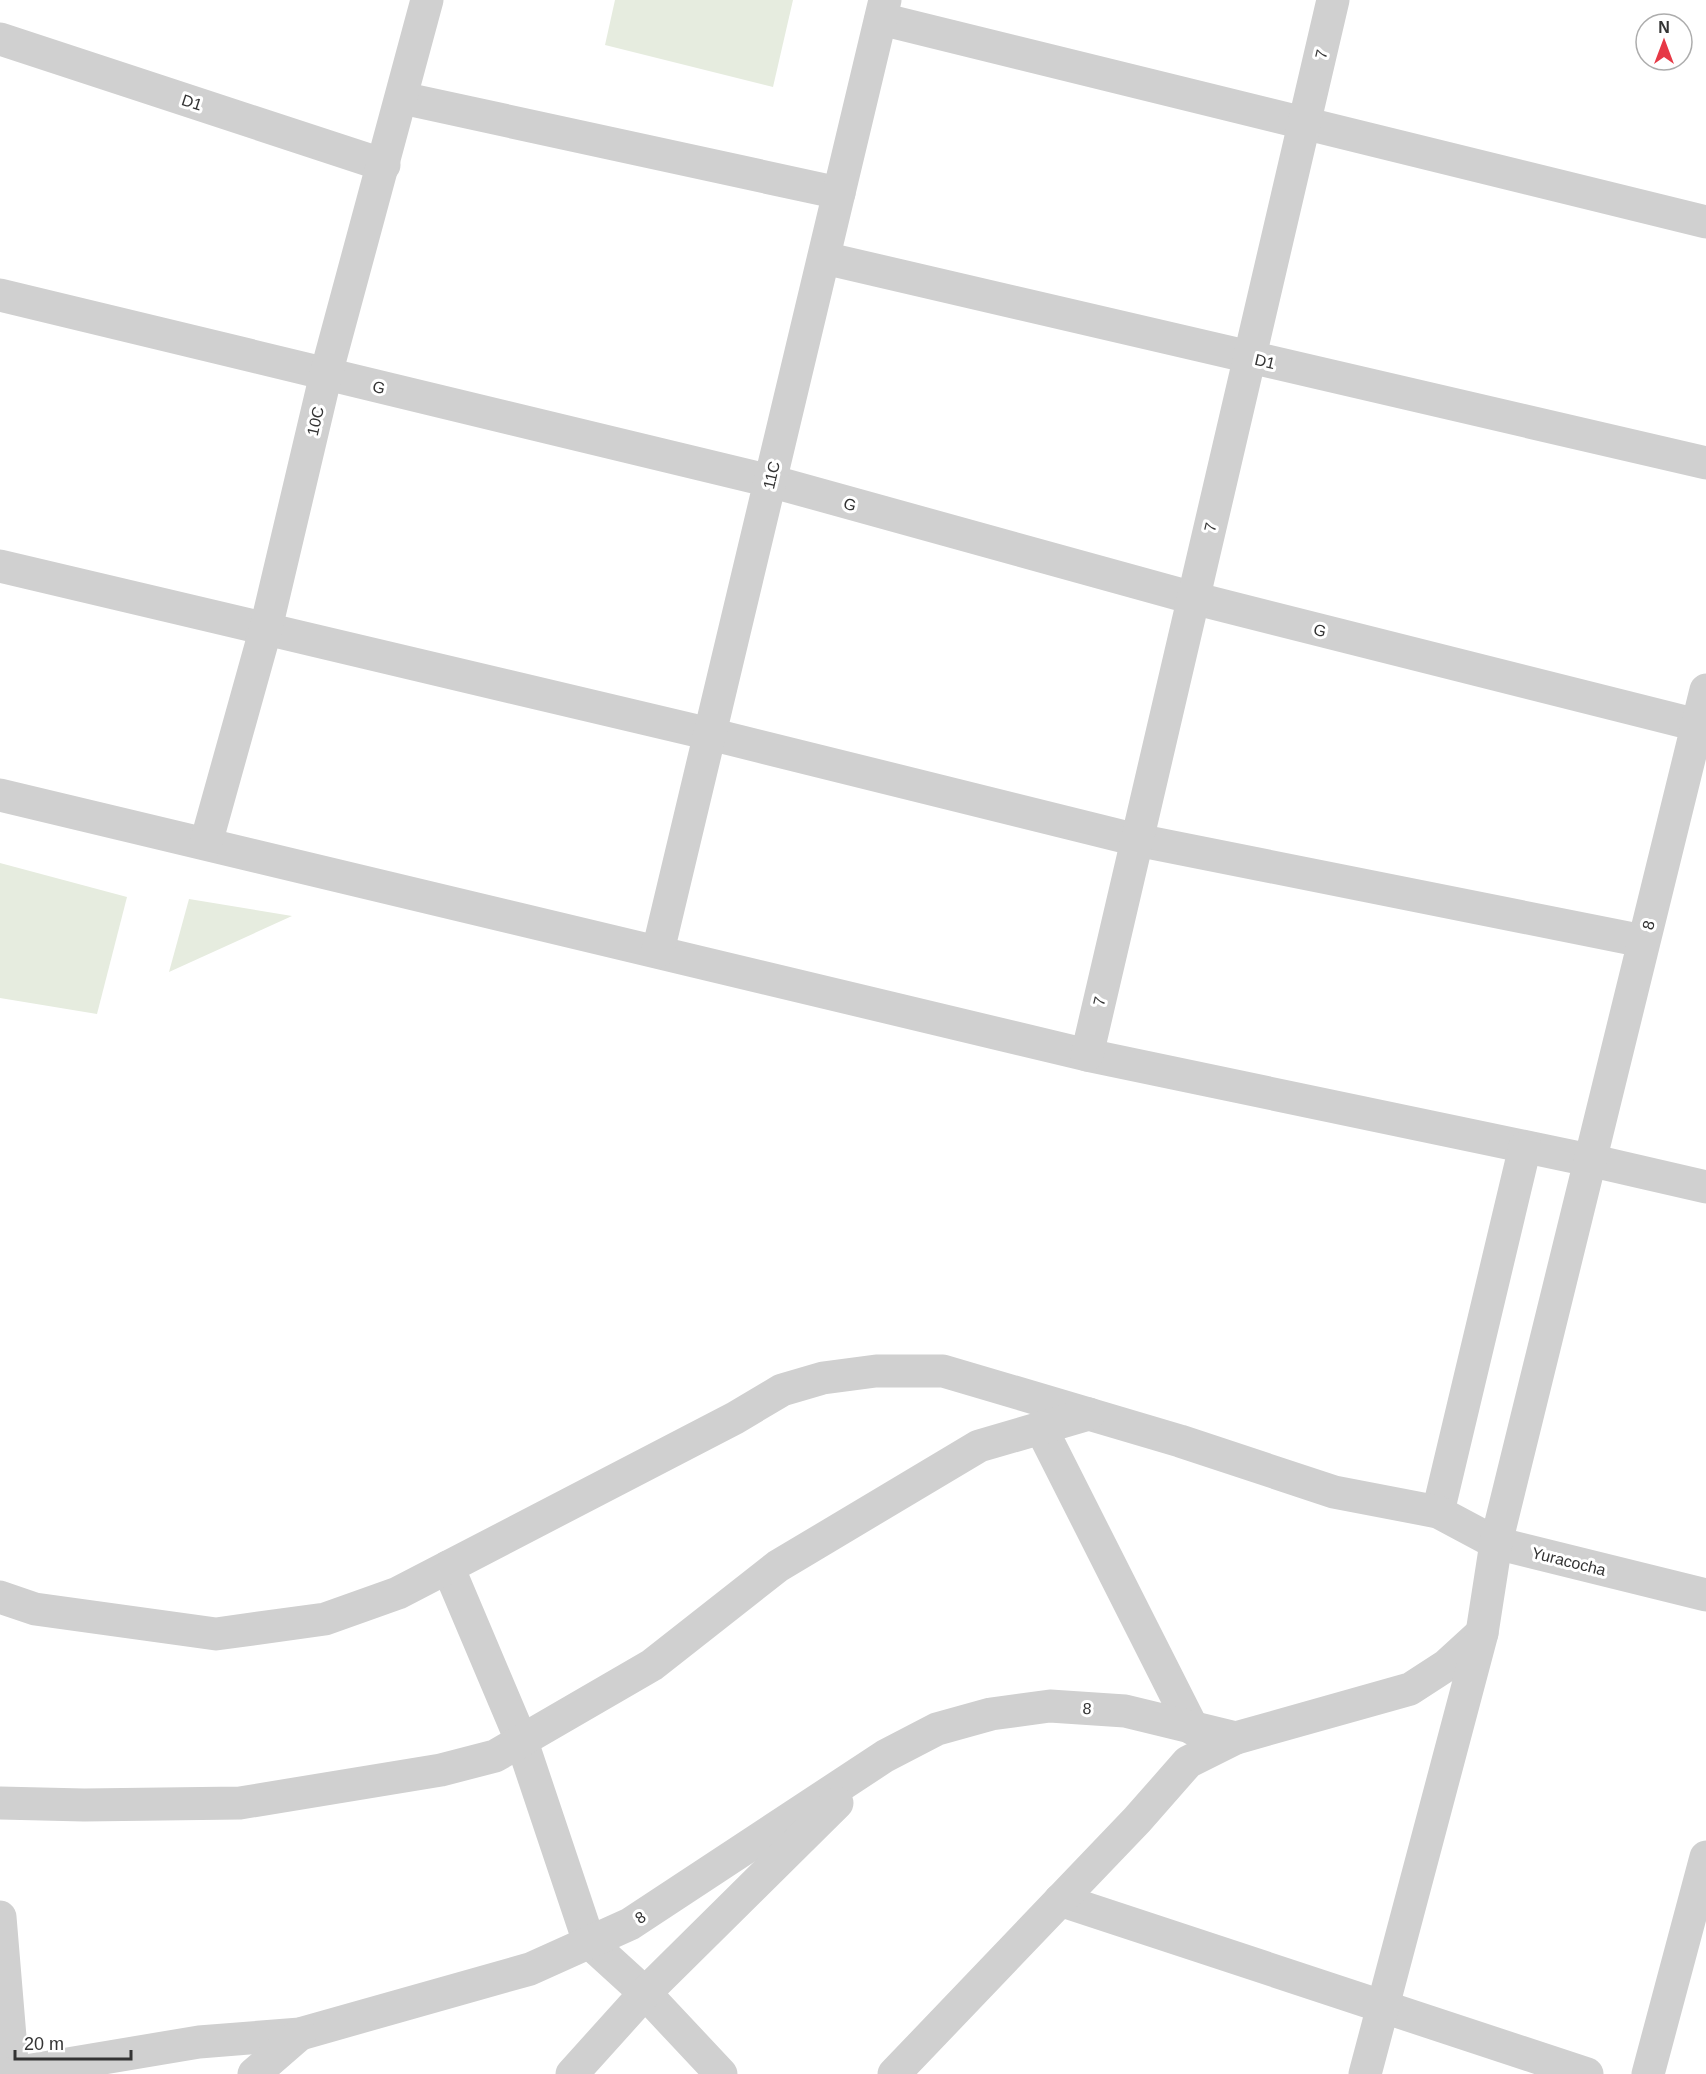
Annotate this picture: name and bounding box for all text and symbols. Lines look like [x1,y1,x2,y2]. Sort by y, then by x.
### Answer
north arrow [1634,12,1694,72]
text: N [1658,19,1670,36]
street label: 7 [1312,48,1331,60]
street label: D1 [179,91,204,114]
street label: D1 [1253,351,1277,372]
street label: G [371,378,387,397]
street label: 10C [304,405,327,437]
street label: 11C [760,459,783,491]
street label: G [842,495,858,514]
street label: 7 [1201,521,1220,533]
street label: G [1312,621,1328,640]
street label: 8 [1639,919,1658,931]
street label: 7 [1090,995,1109,1007]
street label: Yuracocha [1530,1544,1608,1579]
street label: 8 [1082,1700,1092,1717]
street label: 8 [632,1908,649,1927]
scale bar [15,2023,130,2061]
text: 20 m [24,2034,64,2054]

